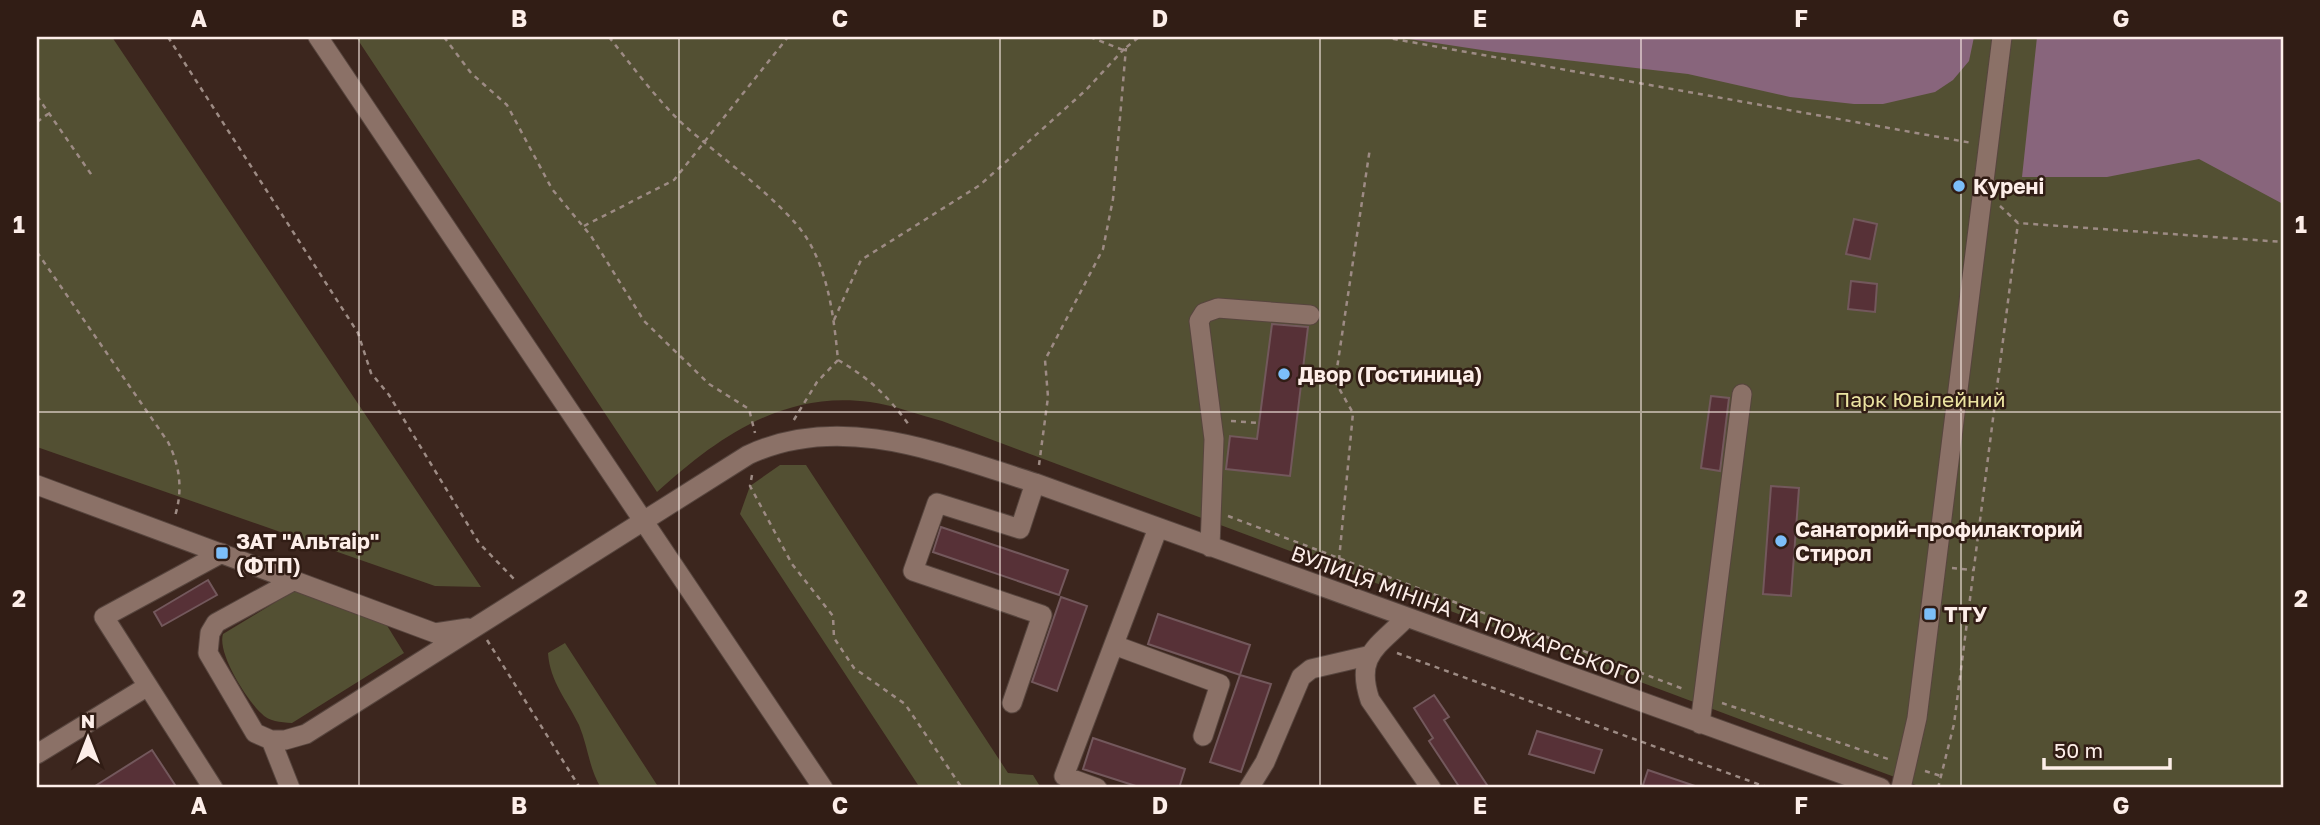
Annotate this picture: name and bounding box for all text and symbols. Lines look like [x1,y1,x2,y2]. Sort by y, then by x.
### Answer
text: A [191,4,208,32]
text: B [511,4,527,32]
text: C [832,4,848,32]
text: D [1152,4,1168,32]
text: E [1473,4,1487,32]
text: F [1794,4,1808,32]
text: G [2113,4,2129,32]
place label: Курені [1973,173,2044,199]
marker: Курені [1951,178,1967,194]
text: 1 [13,210,25,238]
text: 1 [2295,210,2307,238]
place label: Двор (Гостиница) [1298,361,1482,387]
marker: Двор (Гостиница) [1276,366,1292,382]
park label: Парк Ювілейний [1834,386,2006,412]
place label: Санаторий-профилакторий Стирол [1795,516,2083,566]
place label: ЗАТ "Альтаір" (ФТП) [236,528,379,578]
marker: Санаторий-профилакторий Стирол [1773,533,1789,549]
street label: ВУЛИЦЯ МІНІНА ТА ПОЖАРСЬКОГО [1288,539,1644,691]
marker: ЗАТ "Альтаір" (ФТП) [214,545,230,561]
text: 2 [12,584,26,612]
text: 2 [2294,584,2308,612]
place label: ТТУ [1944,601,1987,627]
marker: ТТУ [1922,606,1938,622]
north arrow [52,702,122,772]
text: N [81,709,95,732]
scale bar [2044,727,2170,771]
text: 50 m [2054,737,2103,763]
text: A [191,791,208,819]
text: B [511,791,527,819]
text: C [832,791,848,819]
text: D [1152,791,1168,819]
text: E [1473,791,1487,819]
text: F [1794,791,1808,819]
text: G [2113,791,2129,819]

